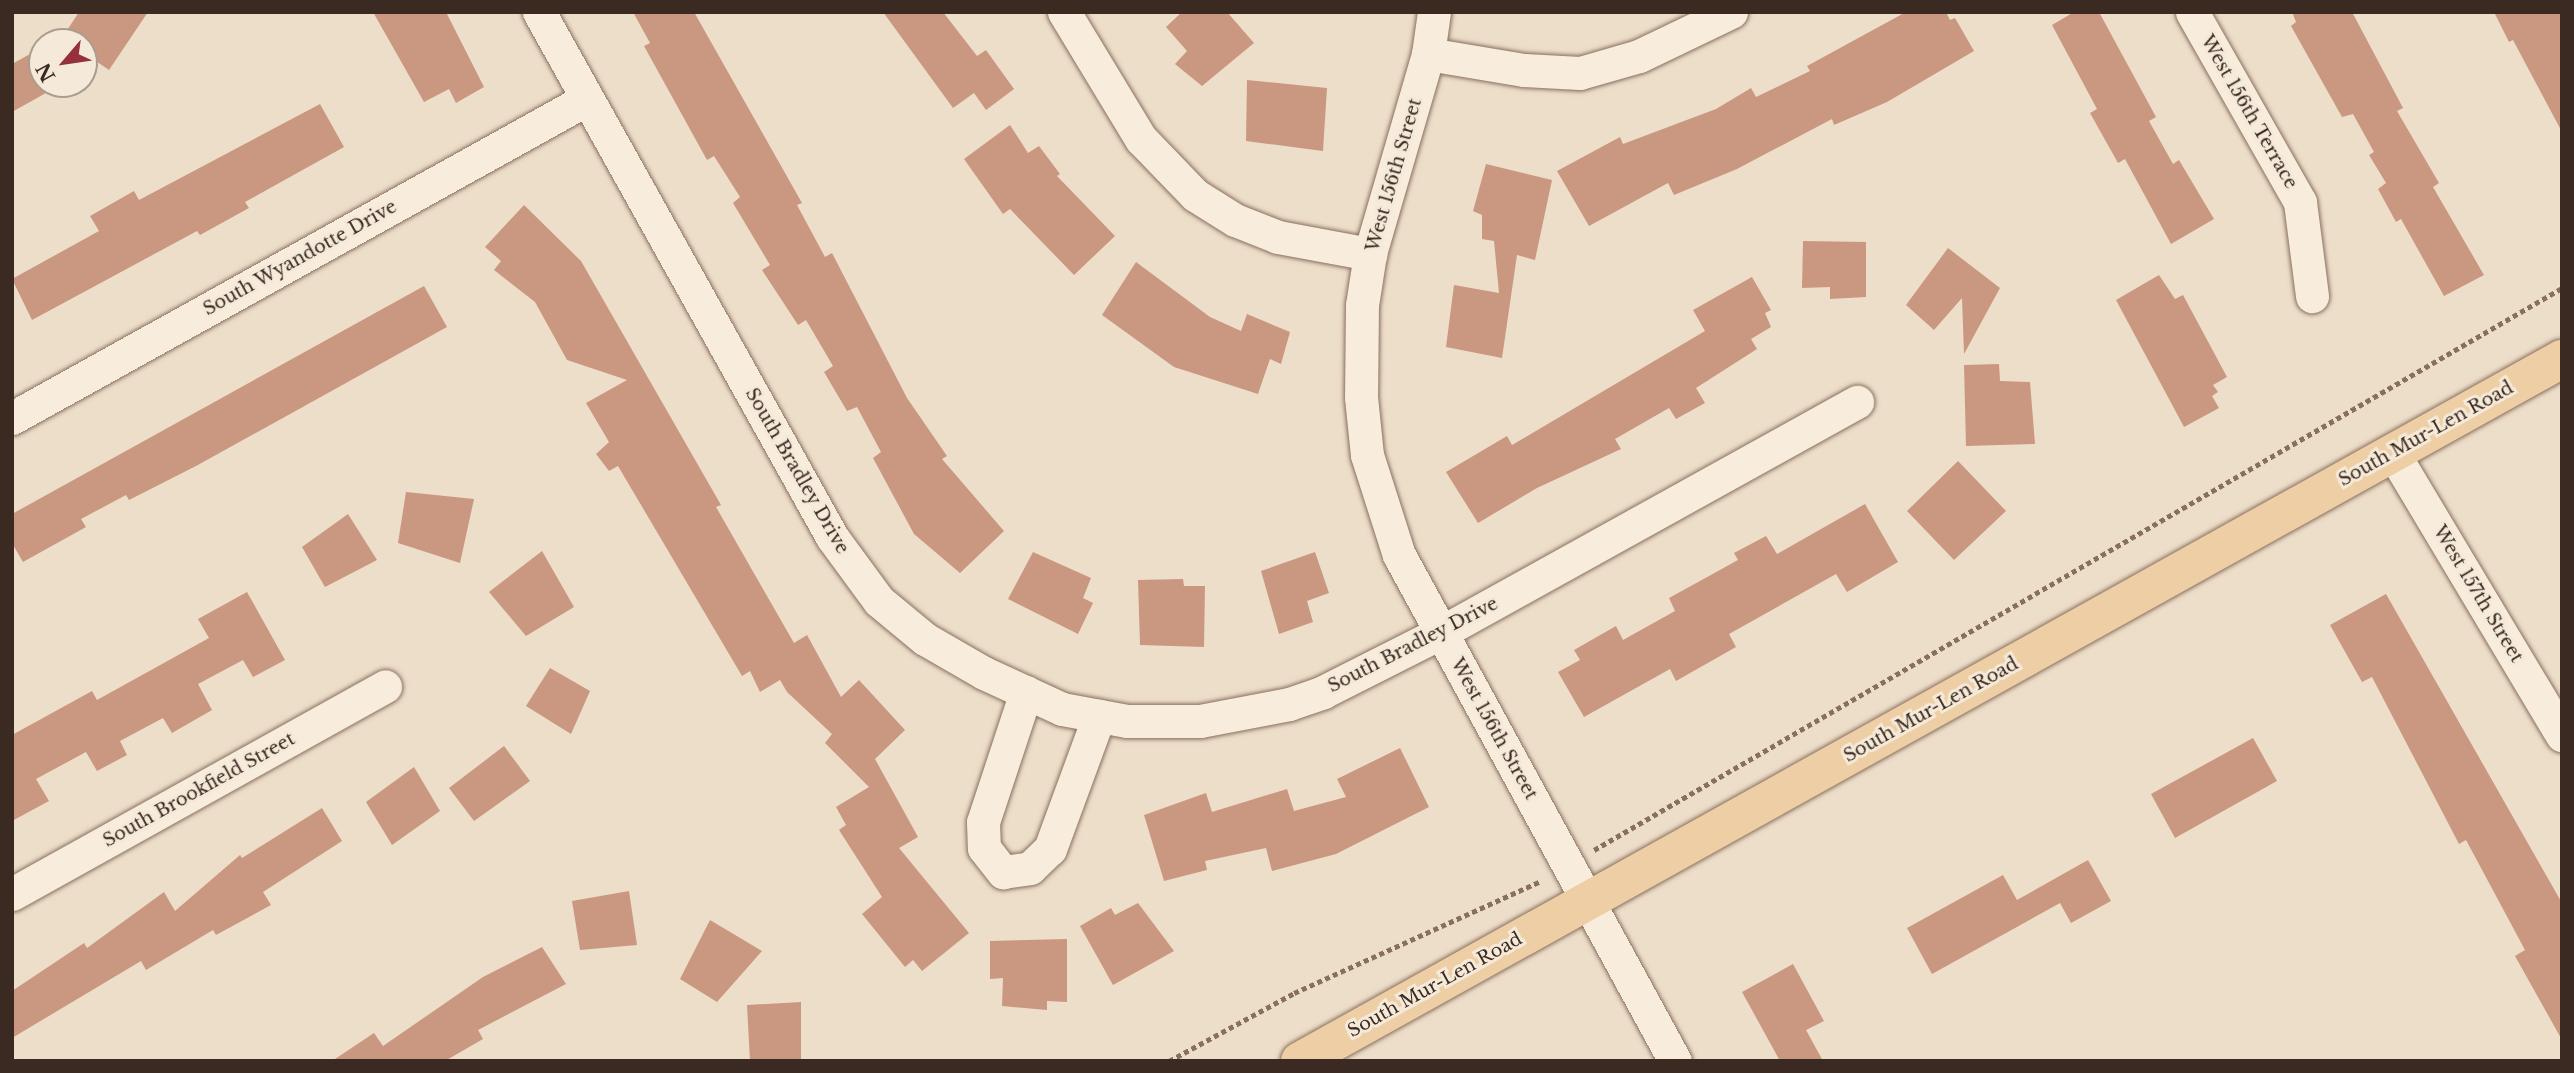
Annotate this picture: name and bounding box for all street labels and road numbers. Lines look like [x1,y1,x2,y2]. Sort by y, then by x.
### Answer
street label: West 156th Terrace [2196,31,2302,193]
street label: West 156th Street [1362,96,1426,254]
street label: South Wyandotte Drive [199,196,401,320]
street label: South Mur-Len Road [2335,377,2517,491]
street label: South Bradley Drive [741,384,853,558]
street label: West 157th Street [2429,522,2527,666]
street label: South Bradley Drive [1324,593,1502,697]
street label: South Mur-Len Road [1840,653,2022,767]
street label: West 156th Street [1446,654,1542,804]
street label: South Brookfield Street [99,728,299,852]
street label: South Mur-Len Road [1344,928,1526,1042]

